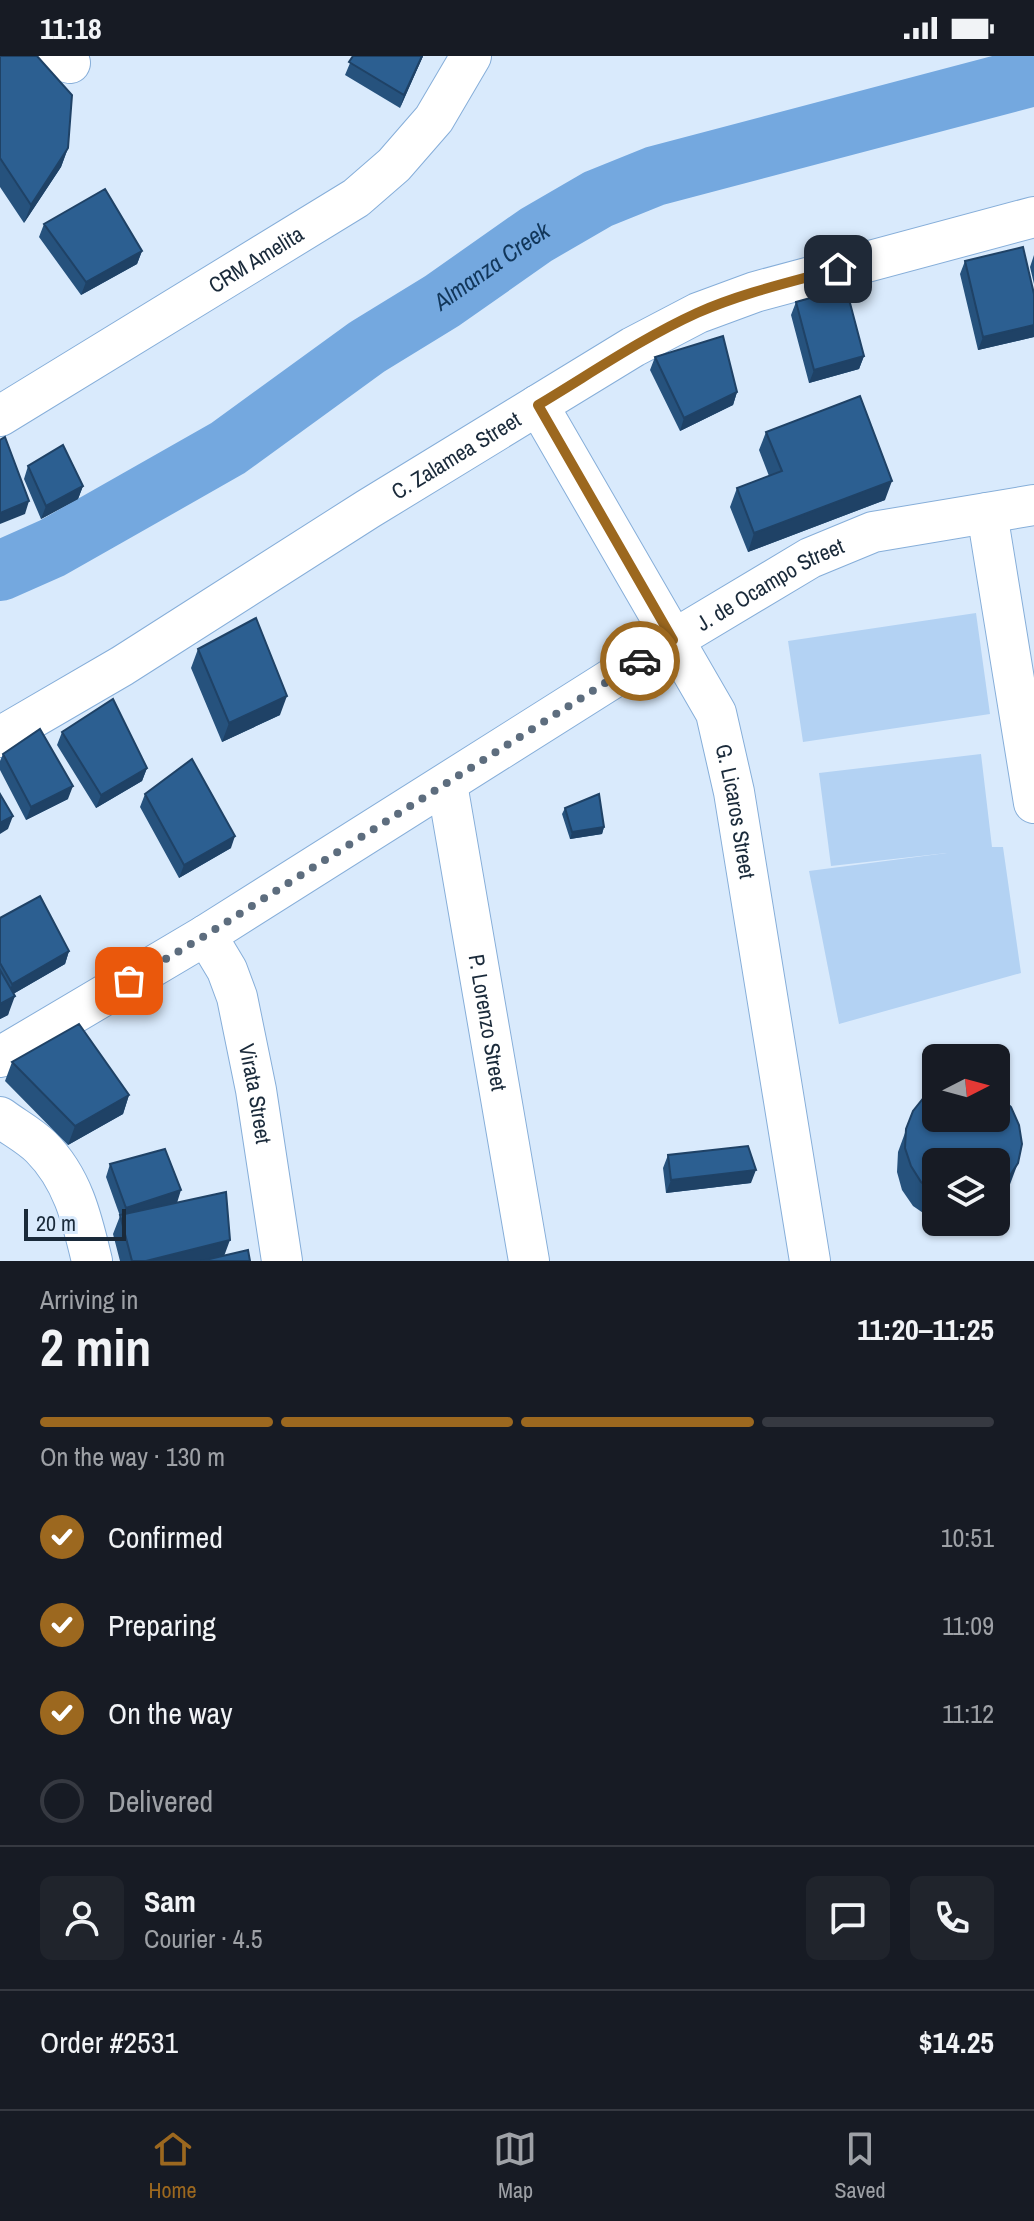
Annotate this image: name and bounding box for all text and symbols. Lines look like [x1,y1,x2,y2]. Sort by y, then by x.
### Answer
text: 11:18 [40,8,102,48]
water label: Almanza Creek [426,213,556,318]
street label: CRM Amelita [203,219,309,300]
pin [804,235,872,303]
icon: home [816,247,860,291]
street label: C. Zalamea Street [386,404,526,506]
street label: J. de Ocampo Street [690,531,848,638]
courier [600,621,680,701]
icon: car [618,639,662,683]
street label: G. Licaros Street [708,741,763,881]
pin [95,947,163,1015]
street label: P. Lorenzo Street [461,952,515,1093]
icon: bag [107,959,151,1003]
street label: Virata Street [232,1041,279,1146]
north arrow [922,1044,1010,1132]
map controls [922,1044,1010,1236]
button: layers [922,1148,1010,1236]
scale bar [24,1205,126,1241]
text: 20 m [36,1208,76,1238]
text: Arriving in [40,1282,138,1317]
text: 11:20–11:25 [857,1309,994,1349]
text: 2 min [40,1312,151,1382]
text: On the way · 130 m [40,1439,225,1474]
icon: check [40,1515,84,1559]
text: Confirmed [108,1517,223,1557]
text: 10:51 [941,1520,994,1555]
icon: check [40,1603,84,1647]
text: Preparing [108,1605,216,1645]
text: 11:09 [942,1608,994,1643]
icon: check [40,1691,84,1735]
text: On the way [108,1693,232,1733]
text: 11:12 [942,1696,994,1731]
text: Delivered [108,1781,213,1821]
button: person [40,1876,124,1960]
button: chat [806,1876,890,1960]
button: phone [910,1876,994,1960]
text: Sam [144,1881,196,1921]
text: Courier · 4.5 [144,1921,263,1956]
text: Order #2531 [40,2022,178,2062]
text: $14.25 [919,2022,994,2062]
tab: Home [148,2127,197,2205]
tab: Map [493,2127,537,2205]
tab: Saved [834,2127,886,2205]

